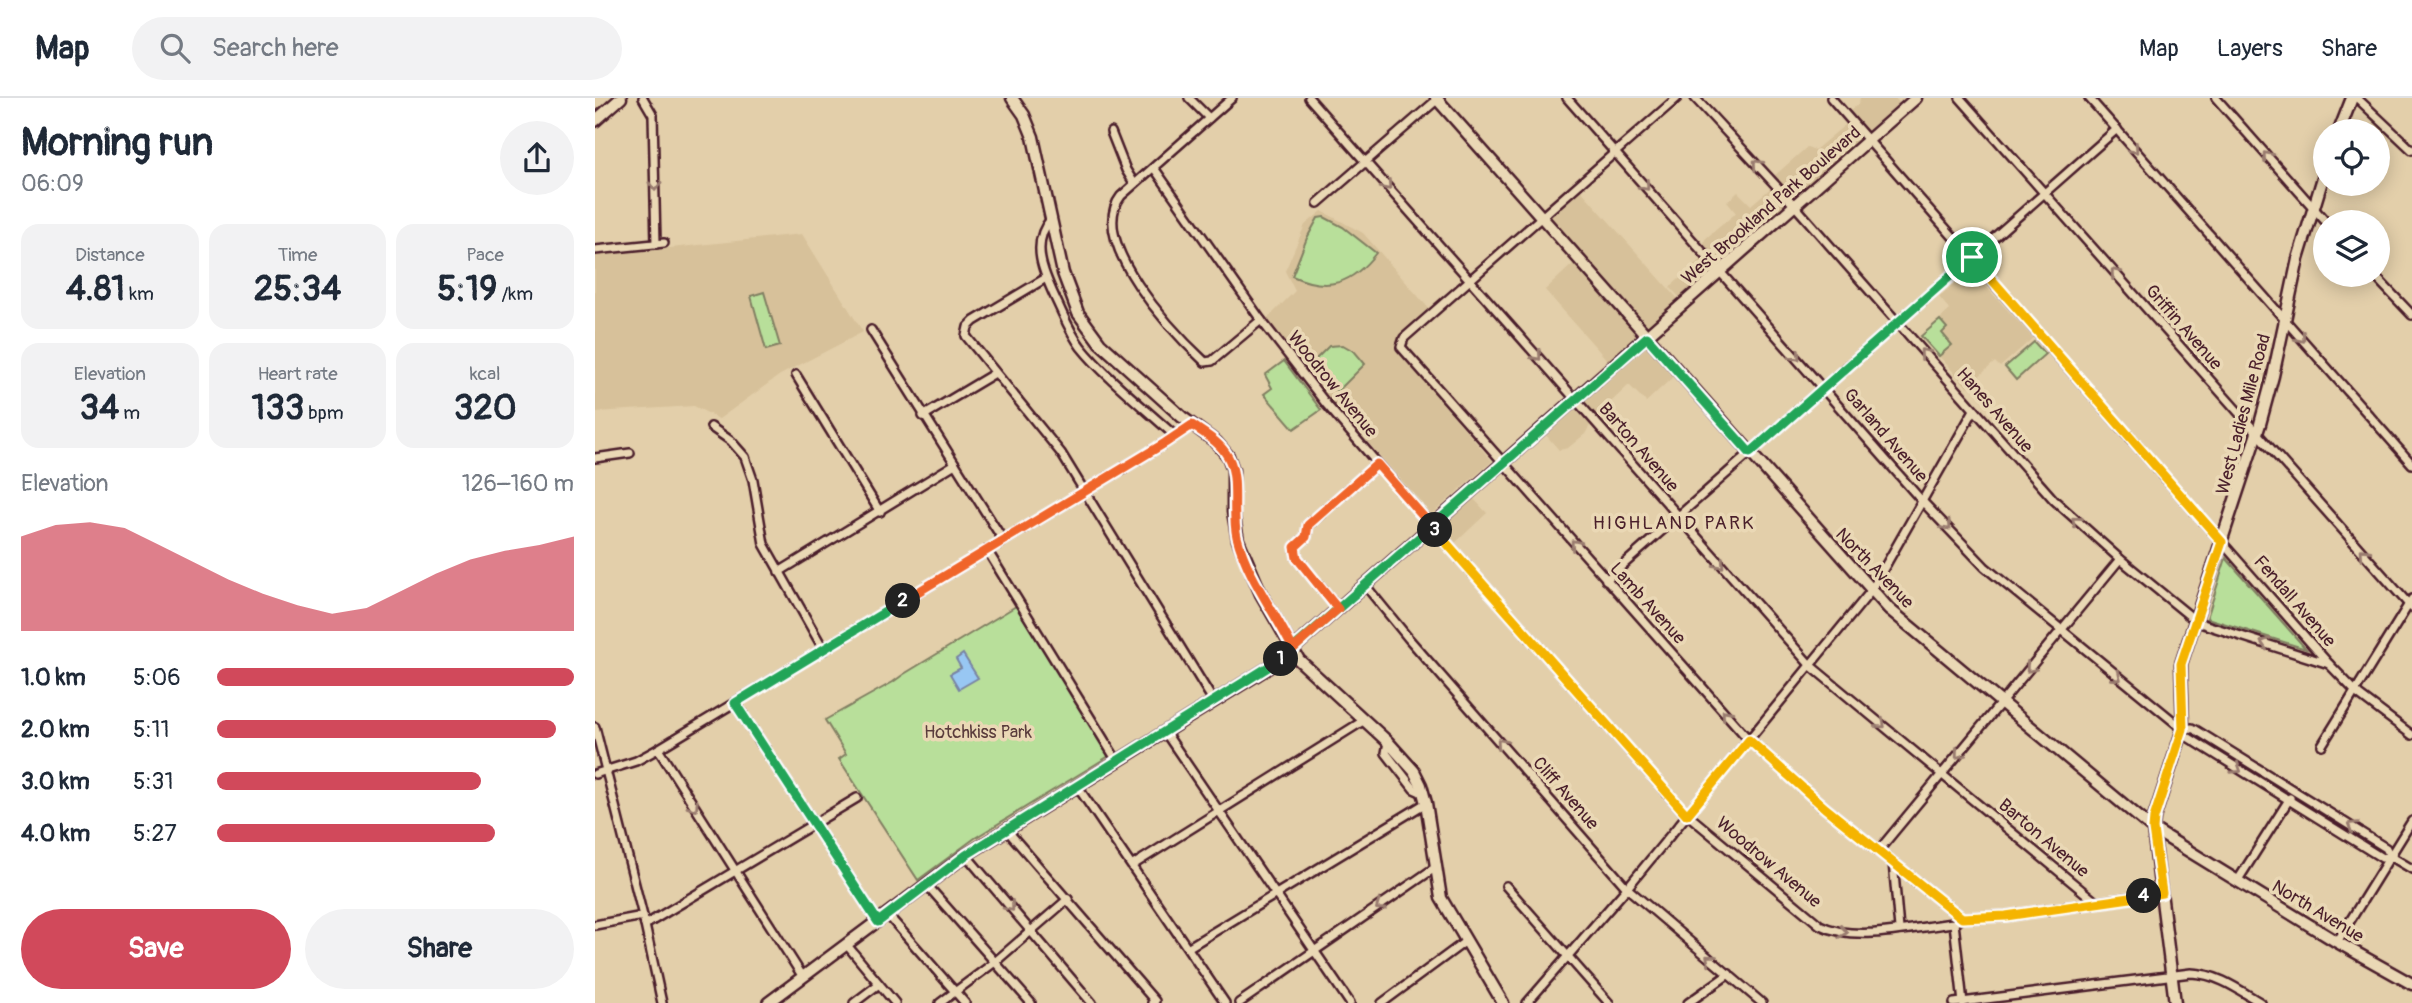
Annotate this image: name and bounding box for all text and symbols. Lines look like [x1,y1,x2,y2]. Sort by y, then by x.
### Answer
search box [132,17,622,80]
text: Map [35,28,90,69]
icon: search [156,29,194,67]
text: Search here [212,32,339,64]
text: Map [2139,34,2179,63]
text: Layers [2217,34,2283,63]
text: Share [2321,34,2377,63]
text: Morning run [21,119,213,167]
map controls [2313,119,2390,287]
button: locate [2313,119,2390,196]
button: share [500,121,574,195]
street label: West Brookland Park Boulevard [1677,121,1866,290]
one-way arrow [2126,141,2138,154]
one-way arrow [2263,152,2276,165]
one-way arrow [1752,159,1765,172]
text: 06:09 [21,169,84,198]
one-way arrow [1637,177,1649,190]
one-way arrow [1379,178,1391,191]
one-way arrow [648,181,663,192]
button: layers [2313,210,2390,287]
pin [1942,227,2002,287]
icon: arrive [1953,238,1991,276]
text: Distance [75,243,145,267]
text: Time [278,243,317,267]
text: Pace [466,243,504,267]
text: 4.81 [66,267,125,311]
text: 25:34 [254,267,341,311]
text: 5:19 [437,267,497,311]
one-way arrow [2111,268,2123,281]
street label: Griffin Avenue [2140,280,2227,375]
text: km [125,282,154,306]
text: /km [497,282,533,306]
street label: Woodrow Avenue [1283,326,1383,442]
one-way arrow [2293,330,2305,343]
street label: West Ladies Mile Road [2211,331,2276,497]
one-way arrow [1529,348,1541,361]
one-way arrow [1787,348,1800,361]
one-way arrow [1920,348,1932,361]
text: Elevation [74,362,146,386]
text: Heart rate [257,362,338,386]
text: kcal [470,362,501,386]
street label: Hanes Avenue [1951,363,2038,458]
street label: Garland Avenue [1839,384,1933,487]
text: 34 [79,386,119,430]
text: 133 [251,386,304,430]
text: 320 [454,386,517,430]
street label: Barton Avenue [1593,398,1684,497]
text: m [119,401,140,425]
text: bpm [304,401,344,425]
text: Elevation [21,469,109,498]
text: 126–160 m [462,469,574,498]
district label: HIGHLAND PARK [1593,511,1755,535]
pin: 3 [1417,512,1453,548]
text: 3 [1429,517,1440,541]
one-way arrow [2072,517,2085,529]
one-way arrow [1938,518,1951,531]
street label: North Avenue [1831,523,1919,614]
one-way arrow [1571,539,1583,552]
one-way arrow [2359,548,2372,561]
street label: Fendall Avenue [2249,551,2341,652]
one-way arrow [1712,555,1725,568]
street label: Lamb Avenue [1605,558,1691,649]
pin: 2 [885,584,921,618]
text: 2 [897,588,908,612]
one-way arrow [2259,637,2271,651]
pin: 1 [1263,642,1299,676]
text: 1 [1277,646,1284,670]
one-way arrow [2026,660,2038,673]
text: 1.0 km [21,663,86,692]
text: 5:06 [133,663,181,692]
one-way arrow [2110,668,2122,681]
one-way arrow [1722,709,1734,722]
text: 2.0 km [21,715,90,744]
text: 5:11 [133,715,170,744]
one-way arrow [1873,716,1886,728]
park label: Hotchkiss Park [924,721,1033,744]
one-way arrow [1497,738,1509,751]
one-way arrow [1955,745,1967,758]
street label: Cliff Avenue [1528,752,1604,835]
one-way arrow [2230,761,2243,774]
text: 3.0 km [21,767,90,796]
text: 5:31 [133,767,173,796]
street label: Barton Avenue [1994,794,2094,883]
one-way arrow [685,799,698,812]
street label: Woodrow Avenue [1711,812,1826,913]
text: 4.0 km [21,819,90,848]
text: 5:27 [133,819,177,848]
one-way arrow [2346,822,2359,835]
street label: North Avenue [2268,875,2368,948]
pin: 4 [2127,878,2161,914]
text: 4 [2138,883,2149,907]
one-way arrow [1375,898,1388,910]
one-way arrow [1001,899,1014,911]
button: Save [21,909,291,989]
button: Share [305,909,574,989]
one-way arrow [1837,924,1849,939]
one-way arrow [1705,955,1718,967]

